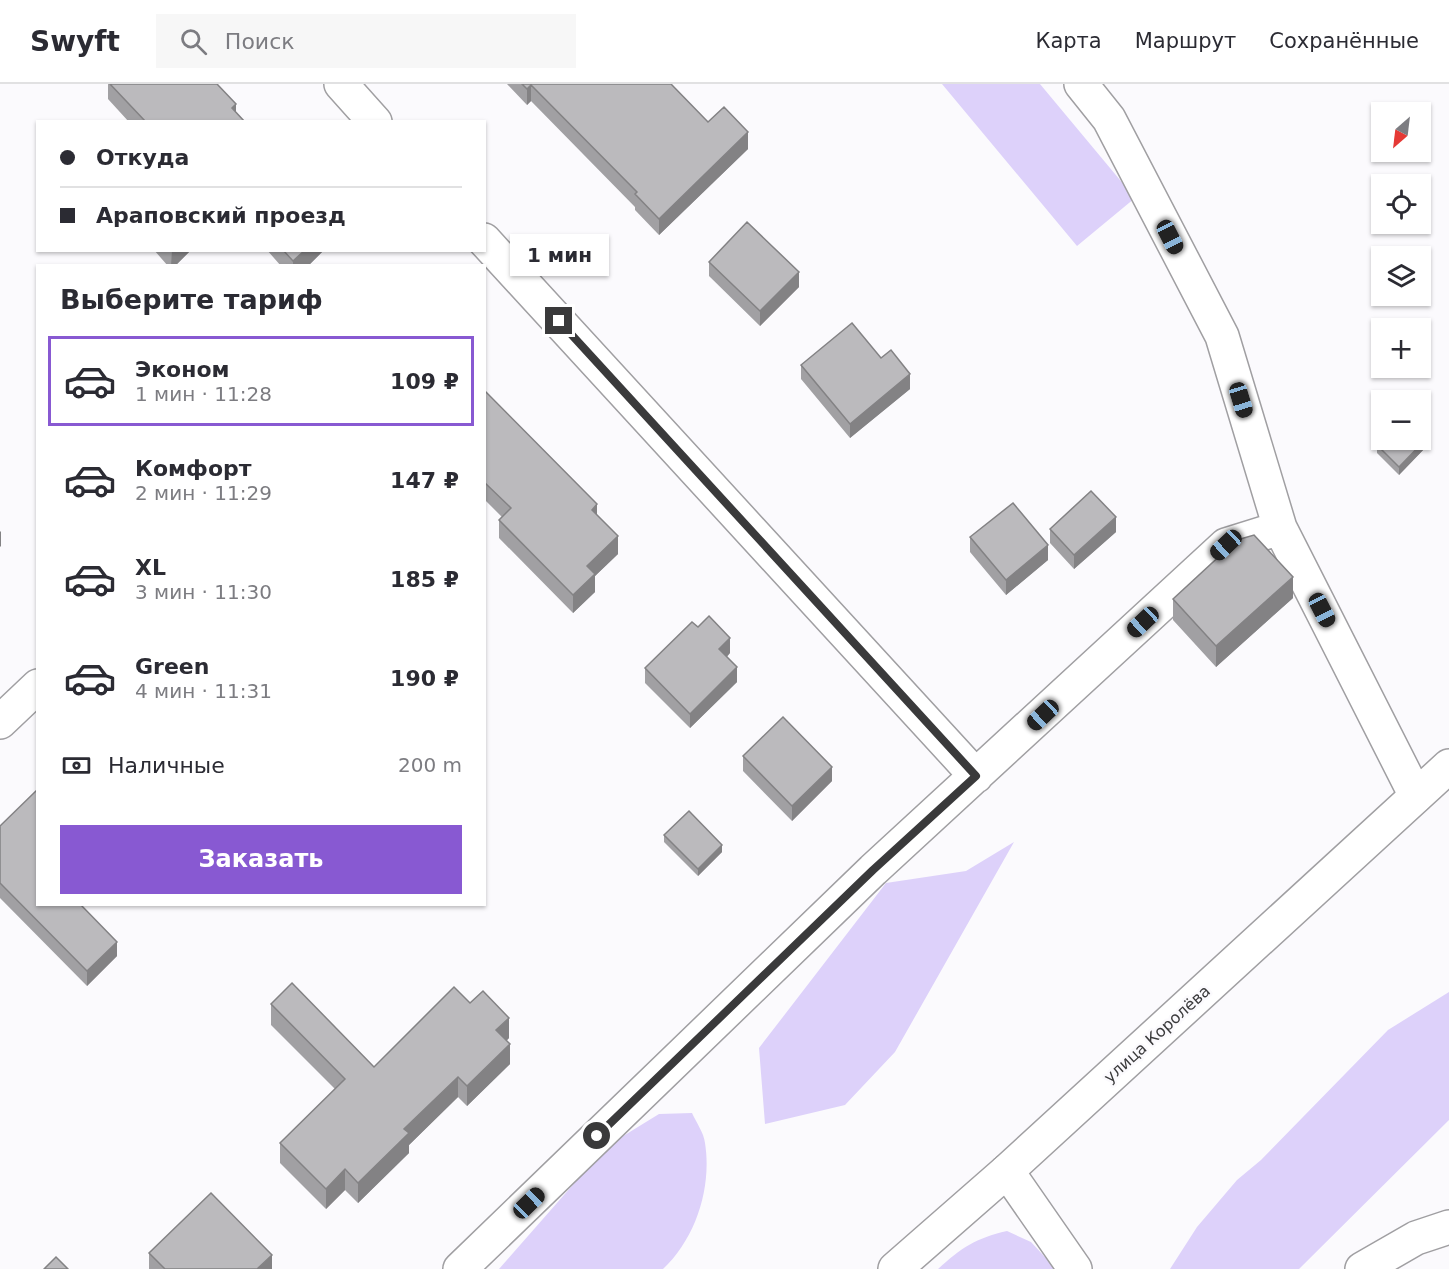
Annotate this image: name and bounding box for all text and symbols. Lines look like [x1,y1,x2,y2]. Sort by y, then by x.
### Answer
search box [156,14,576,68]
text: Swyft [30,25,120,58]
icon: search [177,25,210,58]
text: Поиск [225,29,295,54]
text: Карта [1036,29,1102,53]
text: Маршрут [1135,29,1236,53]
text: Сохранённые [1269,29,1419,53]
north arrow [1371,102,1431,162]
map controls [1371,102,1431,450]
text: Откуда [96,145,189,170]
button: locate [1371,174,1431,234]
text: Араповский проезд [96,203,346,228]
car [1154,217,1186,257]
callout: 1 мин [510,234,608,276]
text: 1 мин [527,243,592,267]
button: layers [1371,246,1431,306]
text: Выберите тариф [60,284,323,315]
route end [545,307,572,334]
button: + [1371,318,1431,378]
icon: car [63,354,117,408]
text: Эконом [135,357,230,382]
text: 109 ₽ [390,369,459,394]
car [1227,380,1255,420]
text: 1 мин · 11:28 [135,382,272,406]
button: − [1371,390,1431,450]
icon: car [63,453,117,507]
text: Комфорт [135,456,252,481]
text: 147 ₽ [390,468,459,493]
text: 2 мин · 11:29 [135,481,272,505]
car [1207,526,1245,564]
icon: car [63,552,117,606]
text: XL [135,555,166,580]
text: 185 ₽ [390,567,459,592]
text: 3 мин · 11:30 [135,580,272,604]
car [1306,590,1338,630]
car [1124,603,1162,641]
icon: car [63,651,117,705]
text: Green [135,654,209,679]
text: 190 ₽ [390,666,459,691]
text: 4 мин · 11:31 [135,679,272,703]
car [1024,696,1062,734]
icon: cash [60,749,93,782]
text: Наличные [108,753,225,778]
text: 200 m [398,753,462,777]
button: Заказать [60,825,462,894]
street label: улица Королёва [1100,981,1214,1087]
route start [583,1122,610,1149]
car [510,1184,548,1222]

